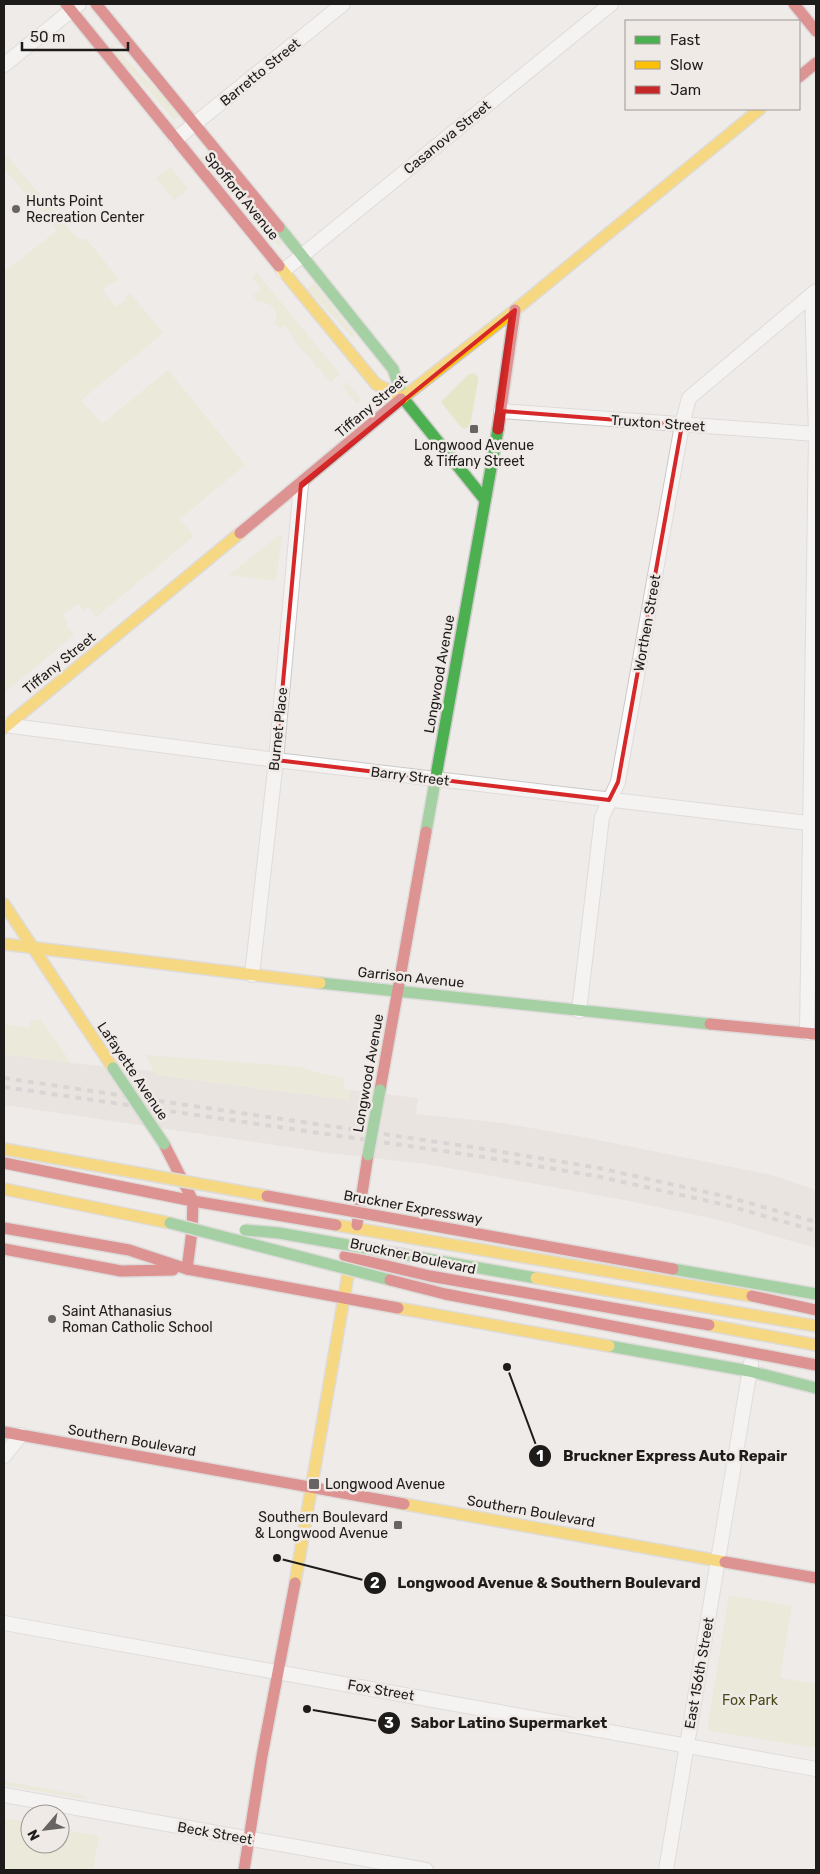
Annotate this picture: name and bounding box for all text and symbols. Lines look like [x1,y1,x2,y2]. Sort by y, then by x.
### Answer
scale bar [22,20,129,52]
legend [625,20,800,110]
text: 50 m [30,28,65,46]
text: Fast [670,31,700,49]
street label: Barretto Street [217,35,304,110]
text: Slow [670,56,703,74]
text: Jam [670,81,701,99]
street label: Casanova Street [400,97,495,178]
street label: Spofford Avenue [201,149,282,244]
place label: Hunts Point Recreation Center [26,193,145,226]
marker: Hunts Point Recreation Center [10,203,22,215]
street label: Tiffany Street [332,371,411,441]
street label: Truxton Street [610,412,706,435]
marker: Longwood Avenue & Tiffany Street [468,423,480,435]
place label: Longwood Avenue & Tiffany Street [414,437,534,470]
street label: Worthen Street [631,573,665,673]
street label: Longwood Avenue [421,613,458,735]
street label: Tiffany Street [20,629,99,698]
street label: Burnet Place [266,686,291,772]
street label: Barry Street [370,763,451,790]
street label: Garrison Avenue [357,963,465,992]
street label: Longwood Avenue [350,1012,387,1134]
street label: Lafayette Avenue [94,1019,172,1124]
street label: Bruckner Expressway [342,1187,484,1228]
street label: Bruckner Boulevard [348,1235,477,1278]
place label: Saint Athanasius Roman Catholic School [62,1303,213,1336]
marker: Saint Athanasius Roman Catholic School [46,1313,58,1325]
street label: Southern Boulevard [67,1421,197,1460]
callout: Bruckner Express Auto Repair [528,1441,798,1471]
text: 1 [536,1447,544,1465]
text: Bruckner Express Auto Repair [563,1447,787,1465]
place label: Longwood Avenue [325,1476,445,1493]
marker: Longwood Avenue [307,1477,321,1491]
street label: Southern Boulevard [466,1492,596,1531]
place label: Southern Boulevard & Longwood Avenue [255,1509,388,1542]
marker: Southern Boulevard & Longwood Avenue [392,1519,404,1531]
callout: Longwood Avenue & Southern Boulevard [363,1568,711,1598]
text: 2 [370,1574,380,1592]
text: Longwood Avenue & Southern Boulevard [397,1574,701,1592]
street label: East 156th Street [681,1616,718,1730]
street label: Fox Street [346,1676,416,1705]
park label: Fox Park [722,1692,779,1709]
callout: Sabor Latino Supermarket [376,1708,618,1738]
text: 3 [384,1714,394,1732]
text: Sabor Latino Supermarket [411,1714,607,1732]
north arrow [20,1804,70,1854]
street label: Beck Street [176,1819,254,1849]
text: N [24,1826,44,1843]

